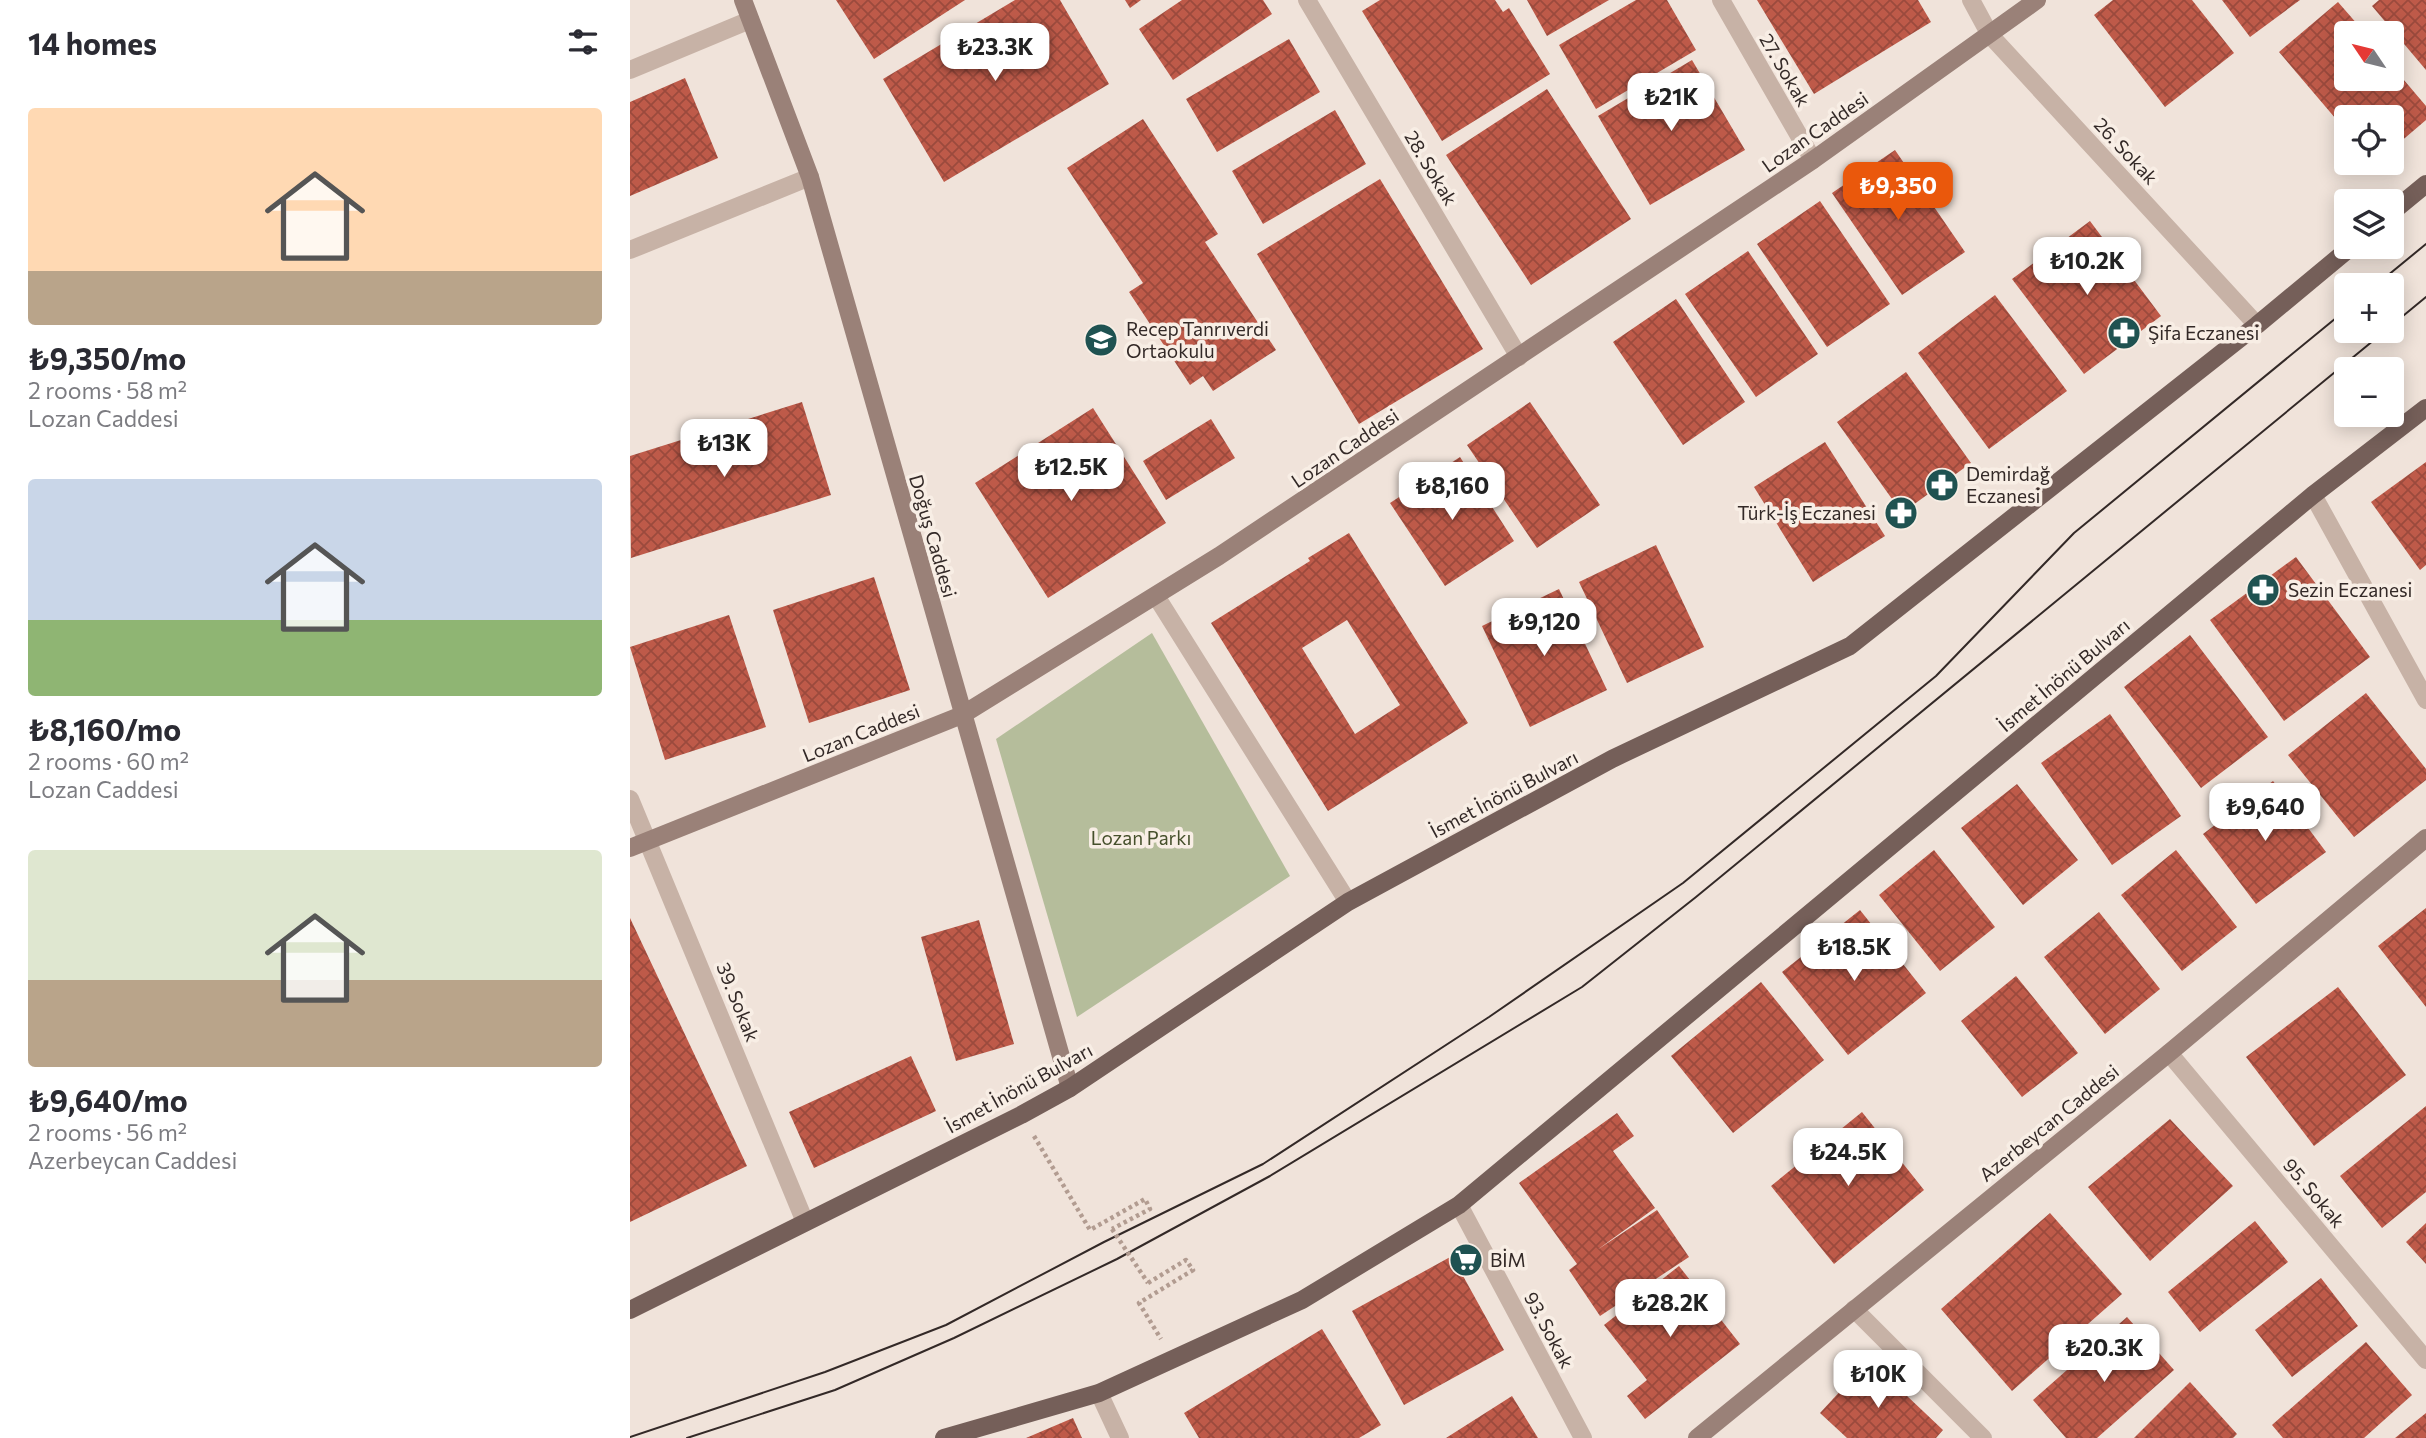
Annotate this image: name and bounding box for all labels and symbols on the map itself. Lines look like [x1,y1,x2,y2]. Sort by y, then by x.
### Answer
north arrow [2334,21,2404,91]
pin: ₺23.3K [938,24,1052,83]
street label: 27. Sokak [1755,29,1815,110]
pin: ₺21K [1630,74,1712,133]
street label: Lozan Caddesi [1757,86,1872,177]
street label: 26. Sokak [2090,113,2163,189]
street label: 28. Sokak [1400,126,1463,209]
pin: ₺9,350 [1841,162,1955,222]
pin: ₺10.2K [2030,238,2144,297]
pharmacy icon: Şifa Eczanesi [2105,314,2143,352]
place label: Recep Tanrıverdi Ortaokulu [1126,317,1269,362]
school or university icon: Recep Tanrıverdi Ortaokulu [1082,321,1120,359]
place label: Şifa Eczanesi [2148,321,2259,344]
street label: Lozan Caddesi [1287,403,1403,492]
pin: ₺13K [683,420,765,479]
pin: ₺12.5K [1014,444,1128,503]
pin: ₺8,160 [1395,462,1509,522]
place label: Demirdağ Eczanesi [1966,462,2050,507]
pharmacy icon: Demirdağ Eczanesi [1923,466,1961,504]
street label: Doğuş Caddesi [905,472,962,600]
pharmacy icon: Türk-İş Eczanesi [1882,494,1920,532]
place label: Türk-İş Eczanesi [1737,501,1876,524]
pharmacy icon: Sezin Eczanesi [2244,571,2282,609]
place label: Sezin Eczanesi [2288,578,2413,601]
pin: ₺9,120 [1487,598,1601,658]
street label: İsmet İnönü Bulvarı [1993,613,2134,736]
street label: Lozan Caddesi [799,699,923,767]
street label: İsmet İnönü Bulvarı [1426,745,1582,842]
pin: ₺9,640 [2208,784,2322,843]
park label: Lozan Parkı [1091,826,1191,849]
pin: ₺18.5K [1797,923,1911,983]
street label: 39. Sokak [712,959,765,1045]
street label: İsmet İnönü Bulvarı [941,1038,1096,1137]
street label: Azerbeycan Caddesi [1974,1059,2123,1186]
pin: ₺24.5K [1791,1128,1905,1188]
street label: 95. Sokak [2279,1153,2350,1232]
supermarket icon: BİM [1447,1241,1485,1279]
place label: BİM [1490,1248,1526,1271]
pin: ₺28.2K [1613,1280,1727,1339]
street label: 93. Sokak [1520,1288,1579,1372]
pin: ₺20.3K [2047,1324,2161,1384]
pin: ₺10K [1837,1350,1919,1410]

